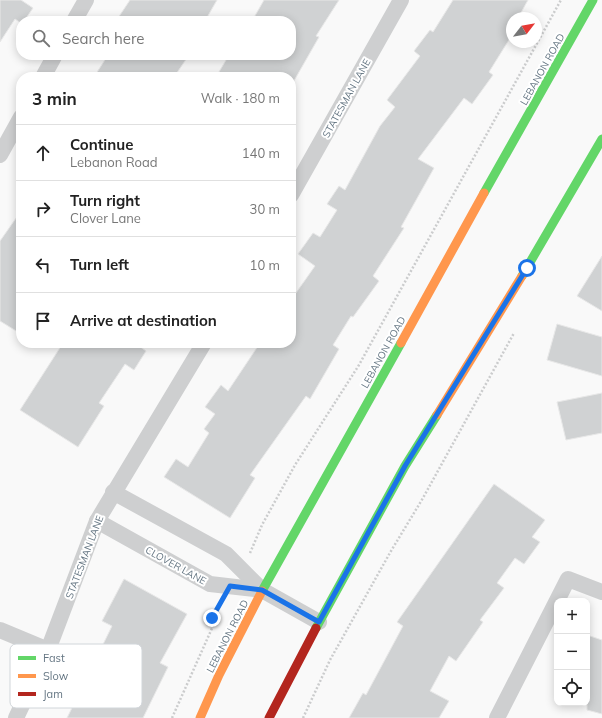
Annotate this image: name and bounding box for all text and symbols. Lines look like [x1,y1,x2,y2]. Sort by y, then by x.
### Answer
north arrow [506,12,542,48]
search box [16,16,296,60]
icon: search [30,27,52,49]
text: Search here [62,29,144,48]
street label: LEBANON ROAD [517,31,568,107]
street label: STATESMAN LANE [319,57,373,140]
text: 3 min [32,88,77,109]
text: Walk · 180 m [201,90,280,106]
text: Continue [70,135,133,154]
icon: ahead [32,142,54,164]
text: 140 m [242,145,280,161]
text: Lebanon Road [70,154,158,170]
text: Turn right [70,191,140,210]
icon: right [32,198,54,220]
text: 30 m [250,201,280,217]
text: Clover Lane [70,210,141,226]
icon: left [32,254,54,276]
text: Turn left [70,255,129,274]
text: 10 m [250,257,280,273]
route start [518,259,536,277]
icon: arrive [32,310,54,332]
text: Arrive at destination [70,311,217,330]
street label: LEBANON ROAD [358,314,409,390]
street label: STATESMAN LANE [63,514,106,601]
street label: CLOVER LANE [143,543,209,588]
street label: LEBANON ROAD [204,598,251,675]
map controls [554,598,590,706]
button: + [554,598,590,634]
route end [203,609,221,627]
button: − [554,634,590,670]
legend [10,644,142,708]
text: Fast [43,651,65,665]
text: Slow [43,669,69,683]
button: locate [554,670,590,706]
text: Jam [43,687,63,701]

